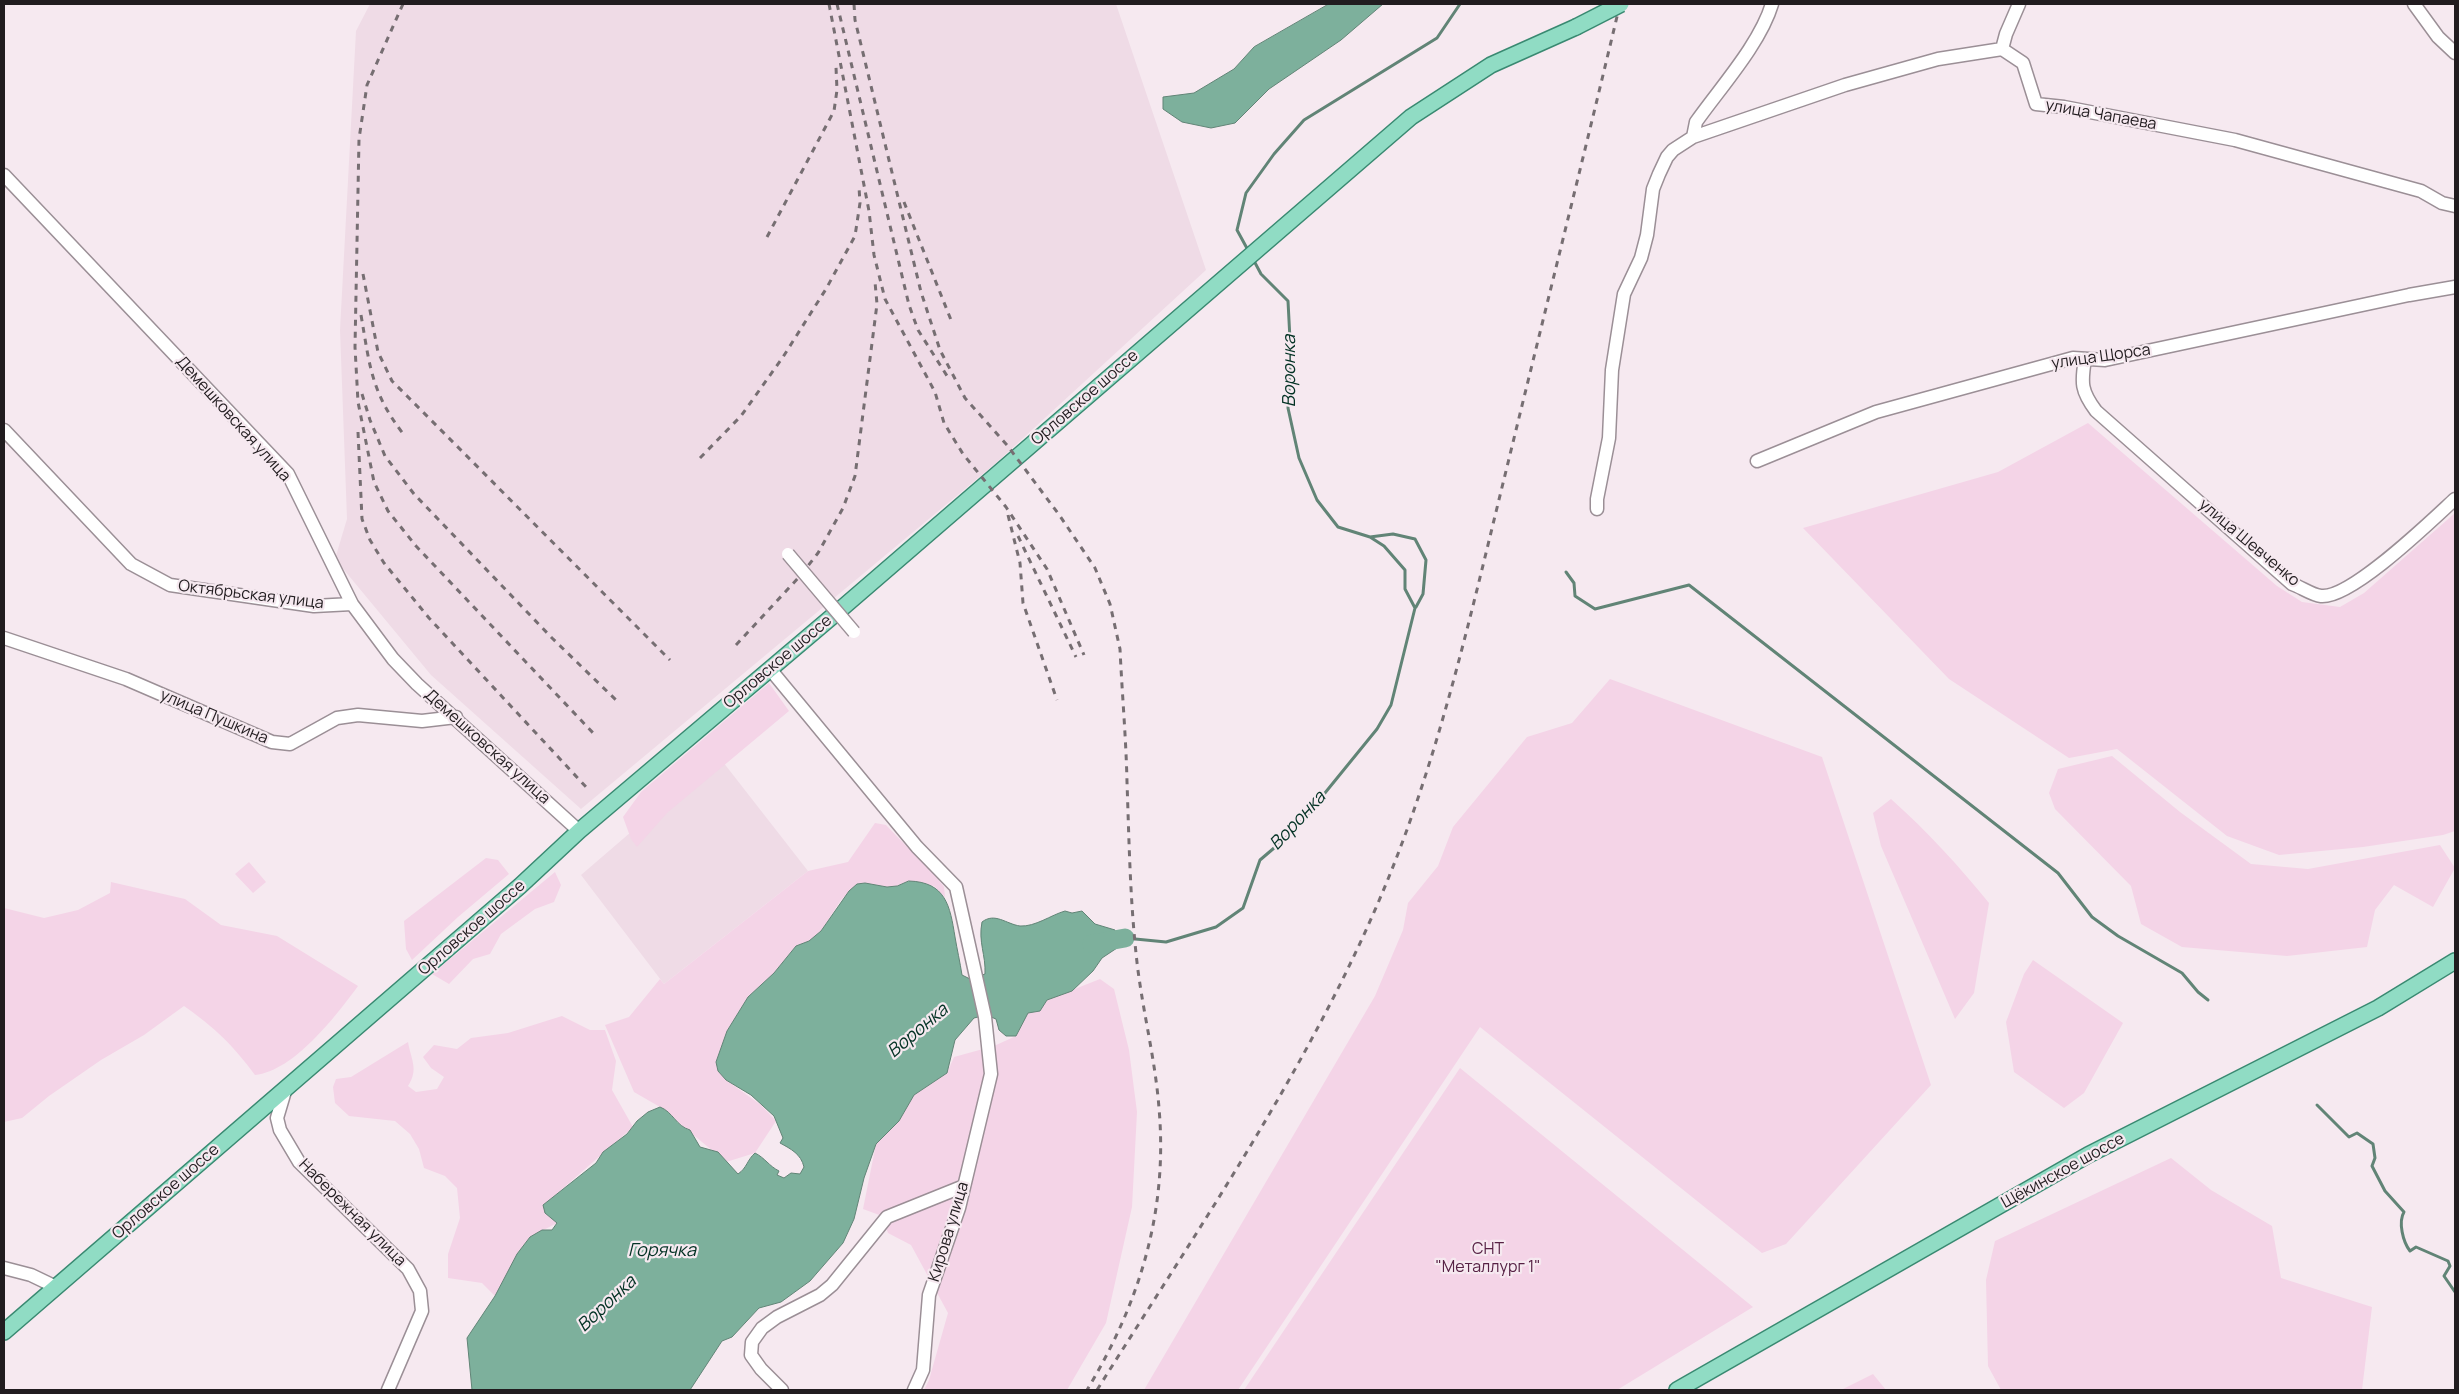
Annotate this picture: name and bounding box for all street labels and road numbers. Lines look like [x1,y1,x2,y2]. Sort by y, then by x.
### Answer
street label: улица Чапаева [2044,96,2158,134]
street label: улица Щорса [2050,341,2152,373]
street label: Орловское шоссе [1028,346,1142,450]
street label: Демешковская улица [172,352,294,486]
street label: улица Шевченко [2195,495,2303,591]
street label: Октябрьская улица [177,577,325,613]
street label: Орловское шоссе [720,611,836,713]
street label: улица Пушкина [157,686,271,748]
street label: Демешковская улица [420,686,554,808]
street label: Орловское шоссе [415,876,529,980]
street label: Щёкинское шоссе [1998,1129,2128,1213]
street label: Орловское шоссе [109,1140,223,1244]
street label: Набережная улица [294,1155,410,1271]
street label: Кирова улица [925,1180,973,1284]

